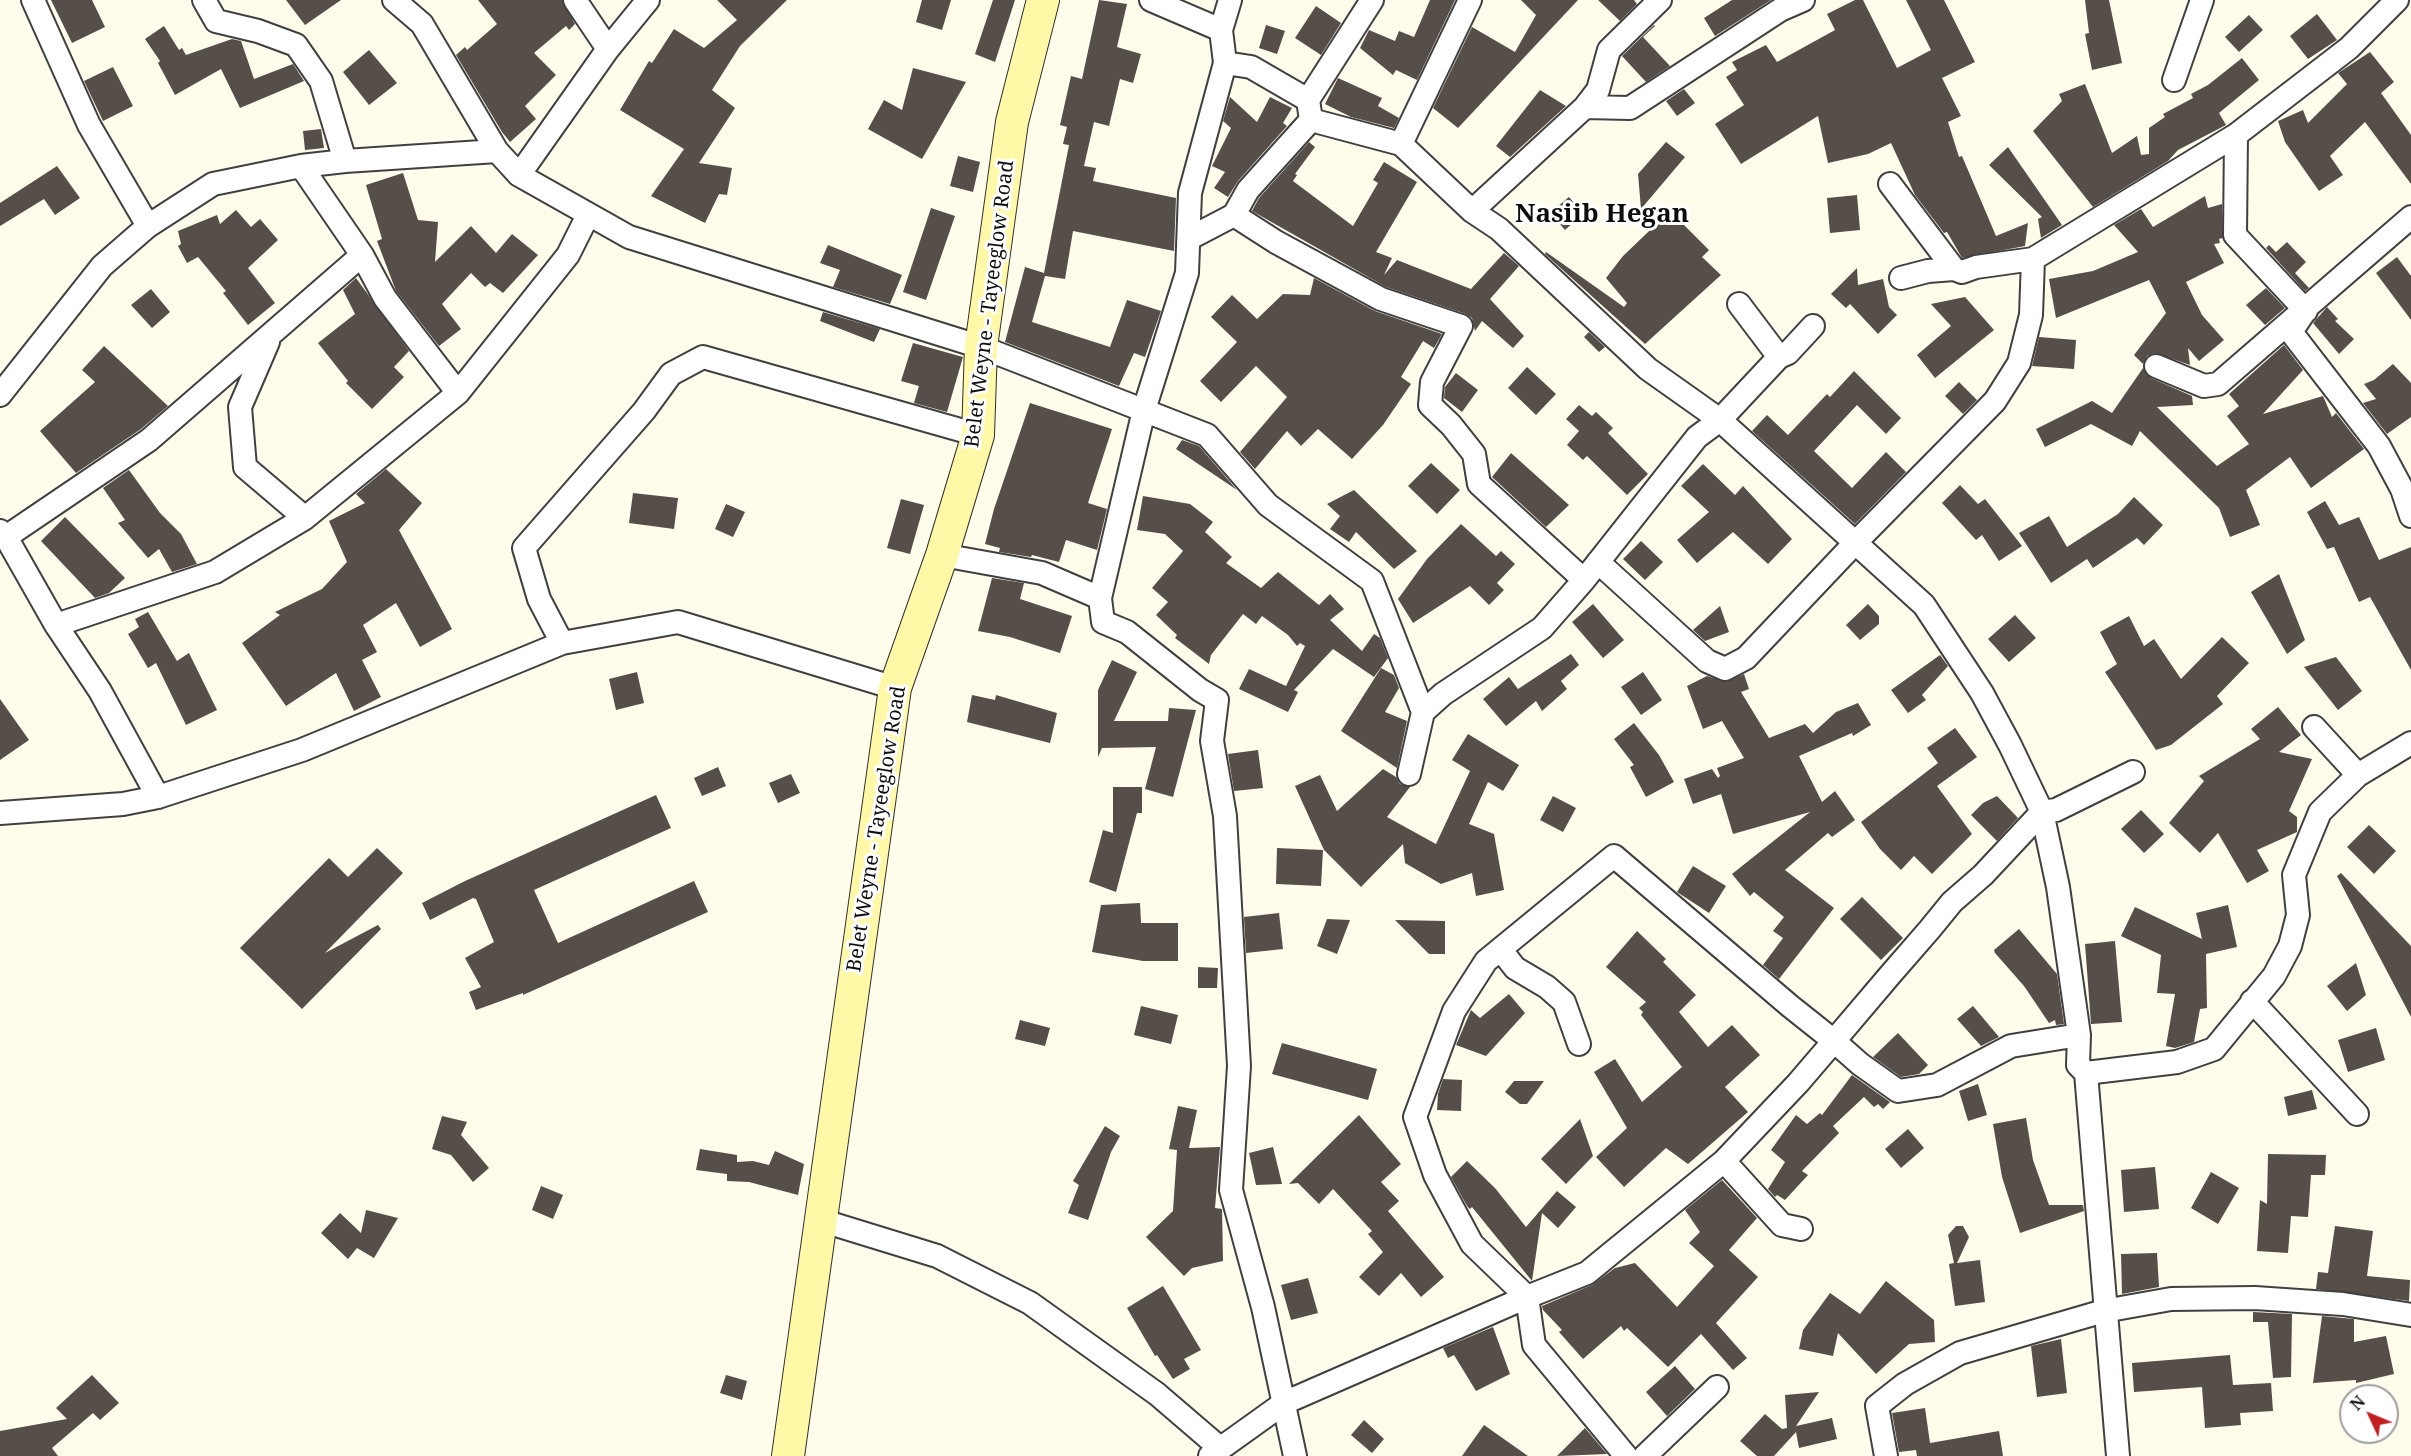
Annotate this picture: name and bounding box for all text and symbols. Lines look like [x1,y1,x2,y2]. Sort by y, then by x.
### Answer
street label: Belet Weyne - Tayeeglow Road [960,159,1020,449]
district label: Nasiib Hegan [1515,199,1689,231]
street label: Belet Weyne - Tayeeglow Road [843,684,911,974]
north arrow [2339,1384,2399,1444]
text: N [2345,1391,2370,1415]

